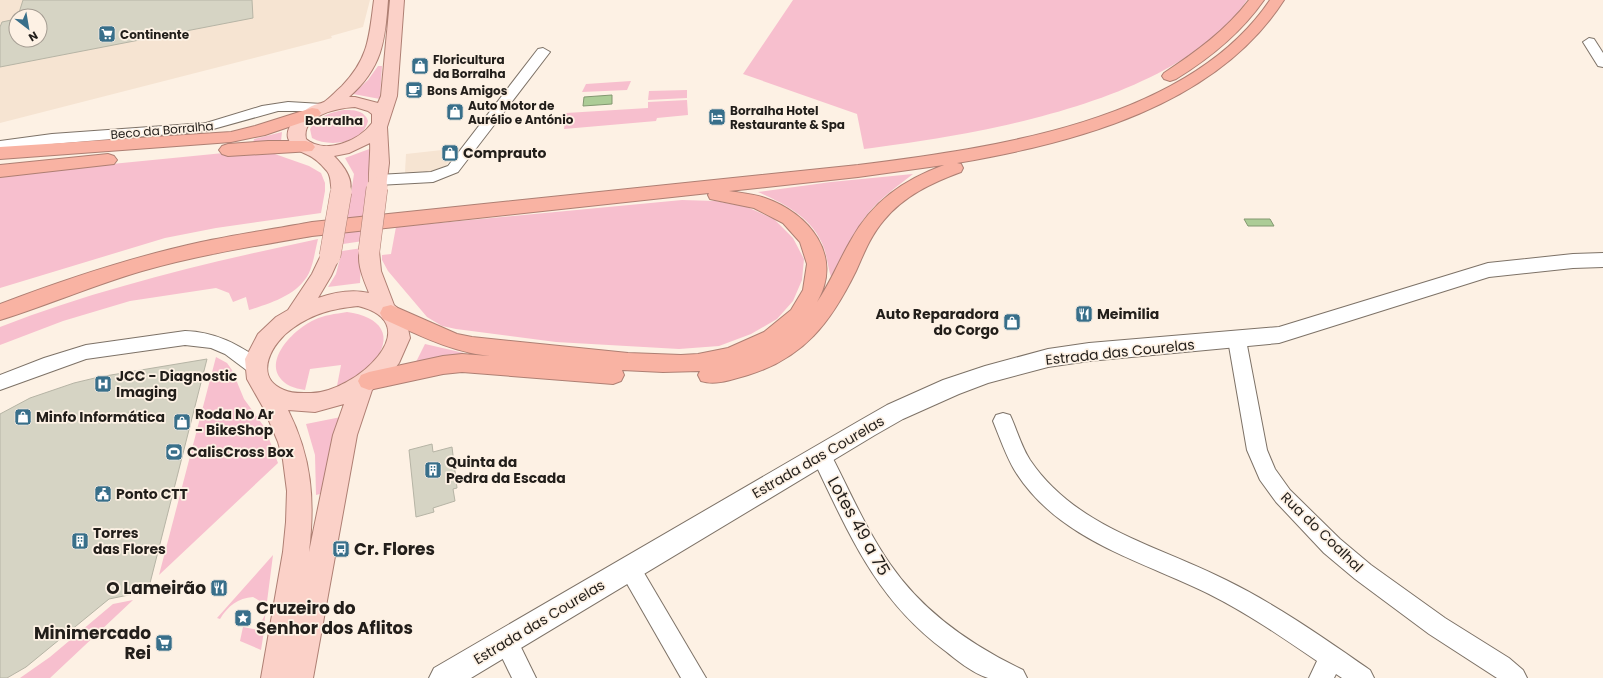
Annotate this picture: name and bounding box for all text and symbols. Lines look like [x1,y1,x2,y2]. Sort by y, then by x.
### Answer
north arrow [8,8,48,48]
supermarket icon: Continente [97,24,117,44]
place label: Continente [120,26,190,43]
text: N [25,28,41,46]
place label: Floricultura da Borralha [433,51,506,82]
shop icon: Floricultura da Borralha [410,56,430,76]
cafe icon: Bons Amigos [404,80,424,100]
place label: Bons Amigos [427,82,508,99]
place label: Auto Motor de Aurélio e António [468,97,574,128]
shop icon: Auto Motor de Aurélio e António [445,102,465,122]
place label: Borralha Hotel Restaurante & Spa [730,102,845,133]
hotel icon: Borralha Hotel Restaurante & Spa [707,107,727,127]
district label: Borralha [305,111,363,130]
street label: Beco da Borralha [110,117,214,143]
shop icon: Comprauto [440,143,460,163]
place label: Comprauto [463,143,547,163]
place label: Auto Reparadora do Corgo [875,304,999,340]
restaurant icon: Meimilia [1074,304,1094,324]
place label: Meimilia [1097,304,1159,324]
shop icon: Auto Reparadora do Corgo [1002,312,1022,332]
street label: Estrada das Courelas [1044,334,1196,370]
place label: JCC - Diagnostic Imaging [116,366,238,402]
hospital icon: JCC - Diagnostic Imaging [93,374,113,394]
place label: Roda No Ar - BikeShop [195,404,274,440]
shop icon: Minfo Informática [13,407,33,427]
place label: Minfo Informática [36,407,165,427]
street label: Estrada das Courelas [748,411,888,503]
shop icon: Roda No Ar - BikeShop [172,412,192,432]
sports icon: CalisCross Box [164,442,184,462]
place label: CalisCross Box [187,442,295,462]
place label: Quinta da Pedra da Escada [446,452,566,488]
building icon: Quinta da Pedra da Escada [423,460,443,480]
street label: Lotes 49 a 75 [822,472,896,580]
public building icon: Ponto CTT [93,484,113,504]
place label: Ponto CTT [116,484,188,504]
street label: Rua do Coalhal [1276,488,1368,576]
place label: Torres das Flores [93,523,166,559]
building icon: Torres das Flores [70,531,90,551]
place label: Cr. Flores [354,537,435,561]
bus stop icon: Cr. Flores [331,539,351,559]
street label: Estrada das Courelas [470,575,608,669]
place label: O Lameirão [106,576,206,600]
restaurant icon: O Lameirão [209,578,229,598]
place label: Cruzeiro do Senhor dos Aflitos [256,596,413,640]
place icon: Cruzeiro do Senhor dos Aflitos [233,608,253,628]
place label: Minimercado Rei [34,621,151,665]
supermarket icon: Minimercado Rei [154,633,174,653]

